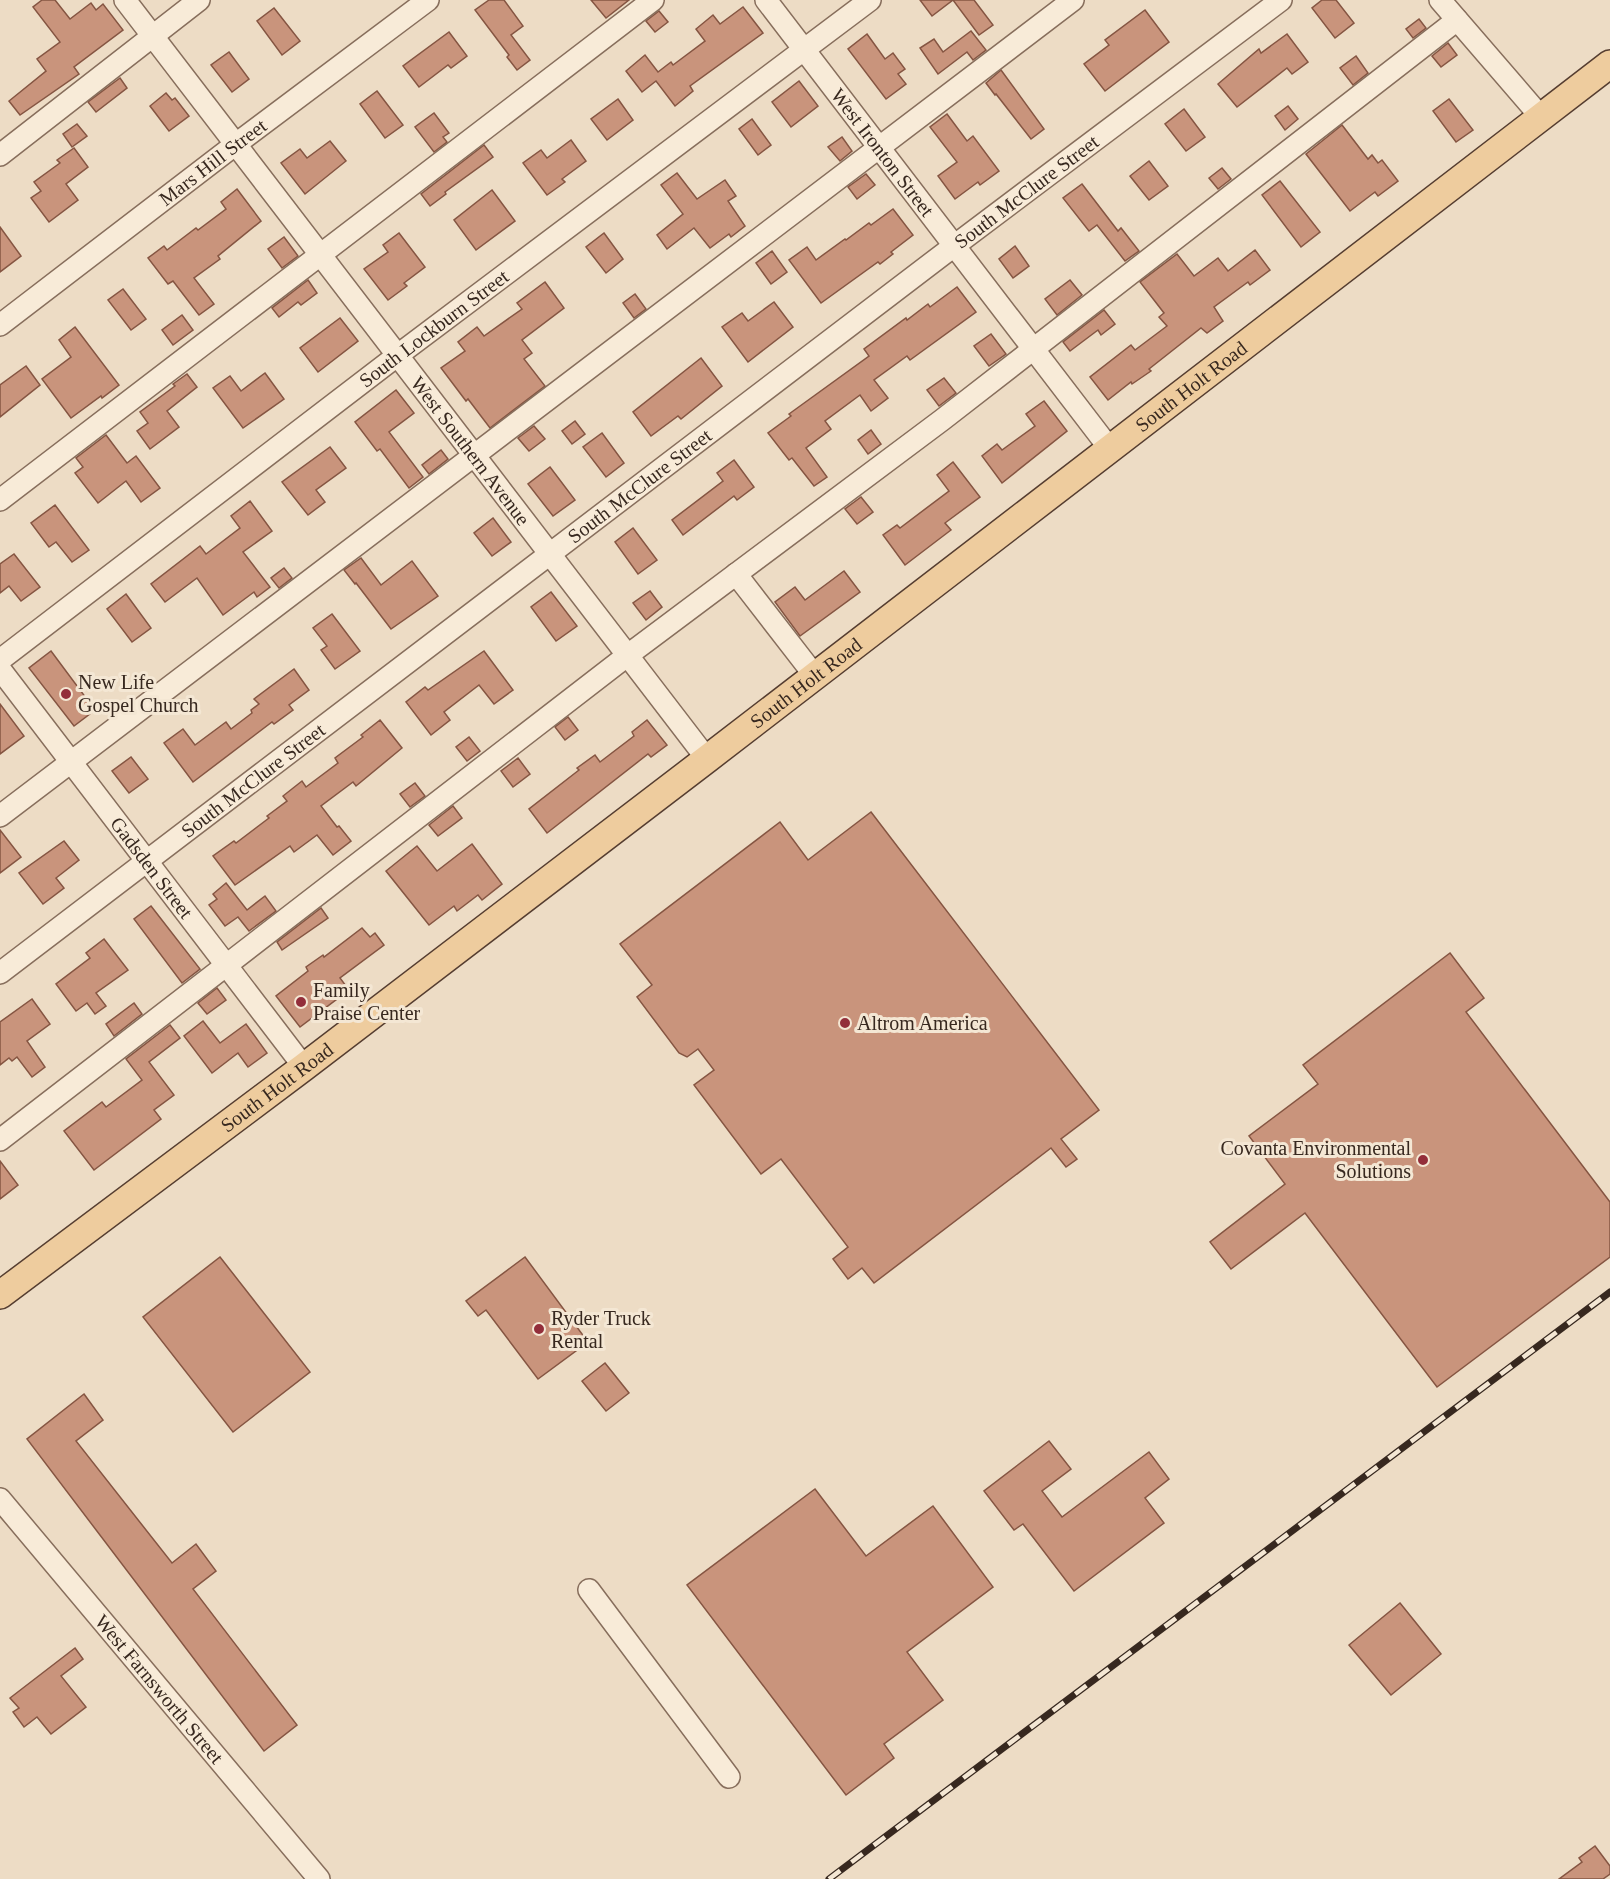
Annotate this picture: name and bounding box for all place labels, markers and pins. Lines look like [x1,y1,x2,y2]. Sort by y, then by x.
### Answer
place label: New Life Gospel Church [78,671,199,717]
marker: New Life Gospel Church [59,687,73,701]
place label: Family Praise Center [313,979,421,1024]
marker: Family Praise Center [294,995,308,1009]
place label: Altrom America [857,1012,988,1034]
marker: Altrom America [838,1016,852,1030]
place label: Covanta Environmental Solutions [1220,1137,1411,1182]
marker: Covanta Environmental Solutions [1416,1153,1430,1167]
place label: Ryder Truck Rental [551,1307,651,1352]
marker: Ryder Truck Rental [532,1322,546,1336]

